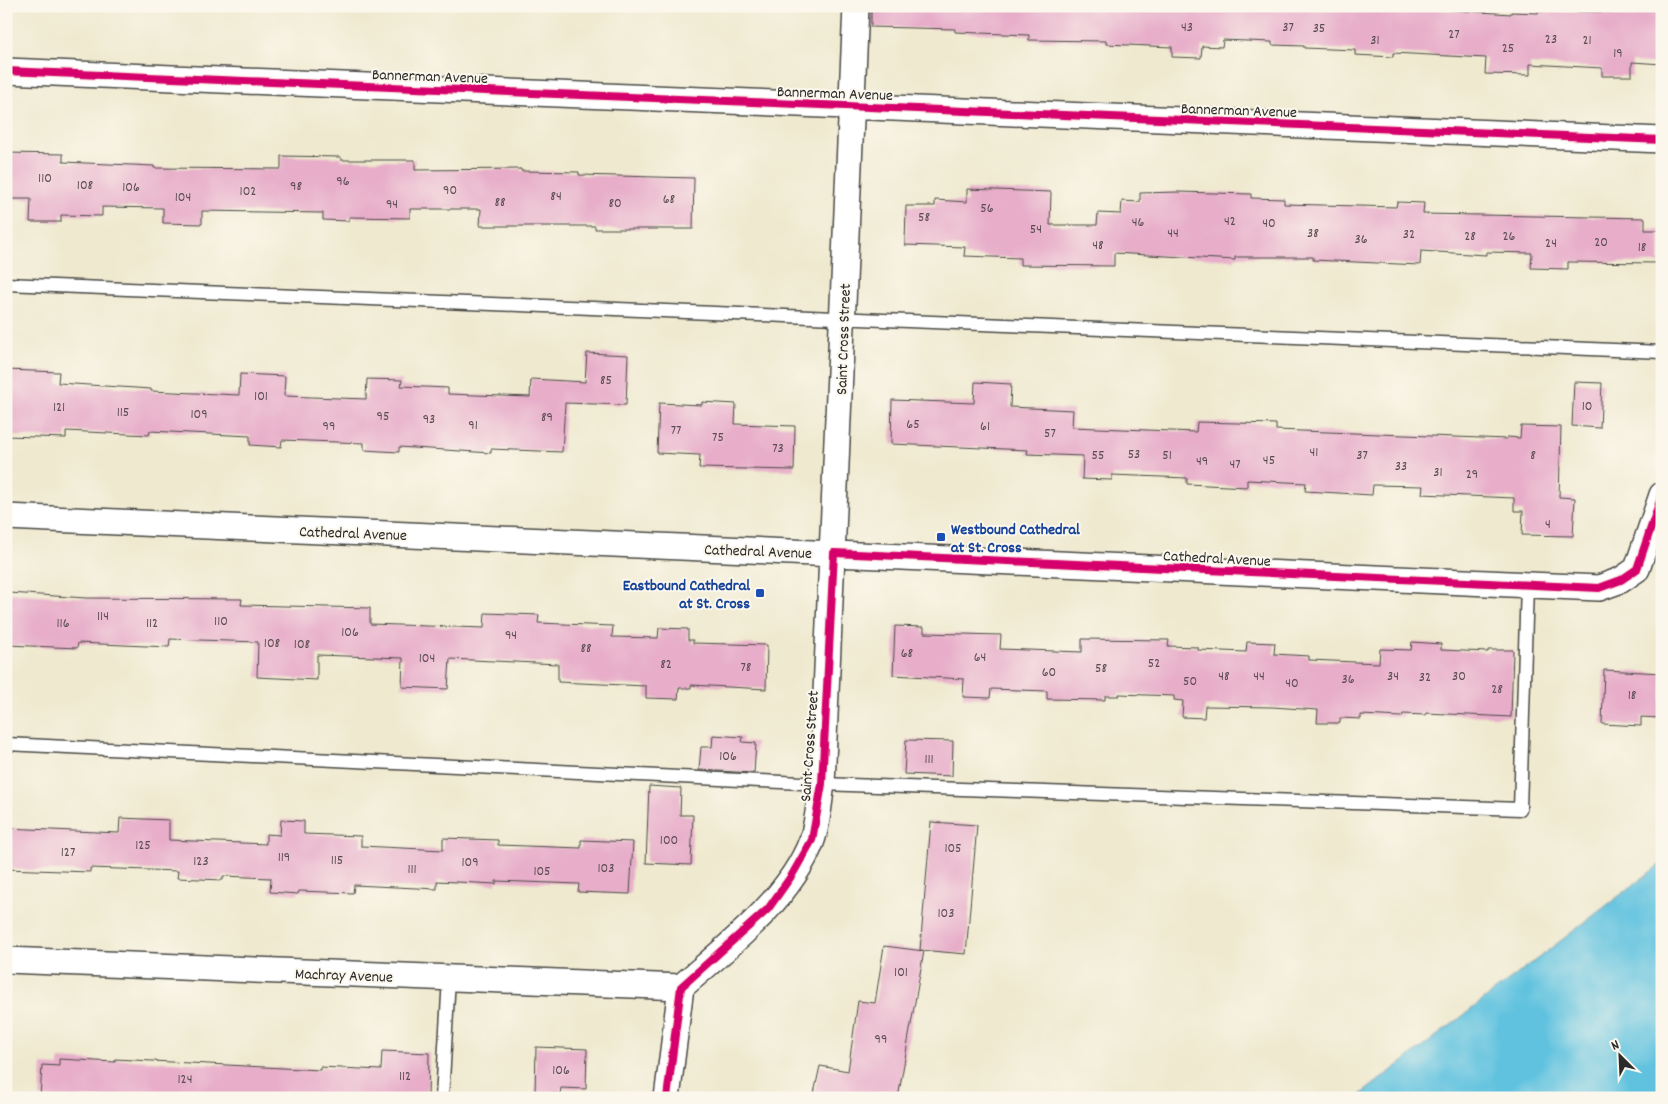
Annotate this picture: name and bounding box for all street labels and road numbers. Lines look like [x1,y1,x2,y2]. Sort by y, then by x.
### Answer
street label: Bannerman Avenue [371,64,488,91]
street label: Bannerman Avenue [776,81,893,108]
street label: Bannerman Avenue [1180,98,1297,125]
street label: Saint Cross Street [831,283,858,395]
street label: Cathedral Avenue [299,521,407,548]
street label: Cathedral Avenue [704,539,812,566]
street label: Cathedral Avenue [1162,545,1271,574]
street label: Saint Cross Street [795,690,826,803]
street label: Machray Avenue [295,963,393,990]

